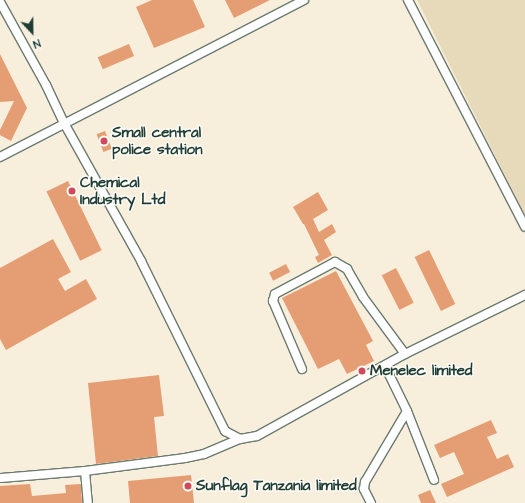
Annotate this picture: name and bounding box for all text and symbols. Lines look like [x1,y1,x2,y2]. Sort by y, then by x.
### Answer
north arrow [12,12,52,52]
text: N [31,35,43,52]
place label: Small central police station [112,123,203,158]
marker: Small central police station [99,136,109,146]
place label: Chemical Industry Ltd [80,173,165,208]
marker: Chemical Industry Ltd [67,186,77,196]
place label: Menelec limited [370,362,473,380]
marker: Menelec limited [357,366,367,376]
place label: Sunflag Tanzania limited [196,477,357,495]
marker: Sunflag Tanzania limited [183,481,193,491]

